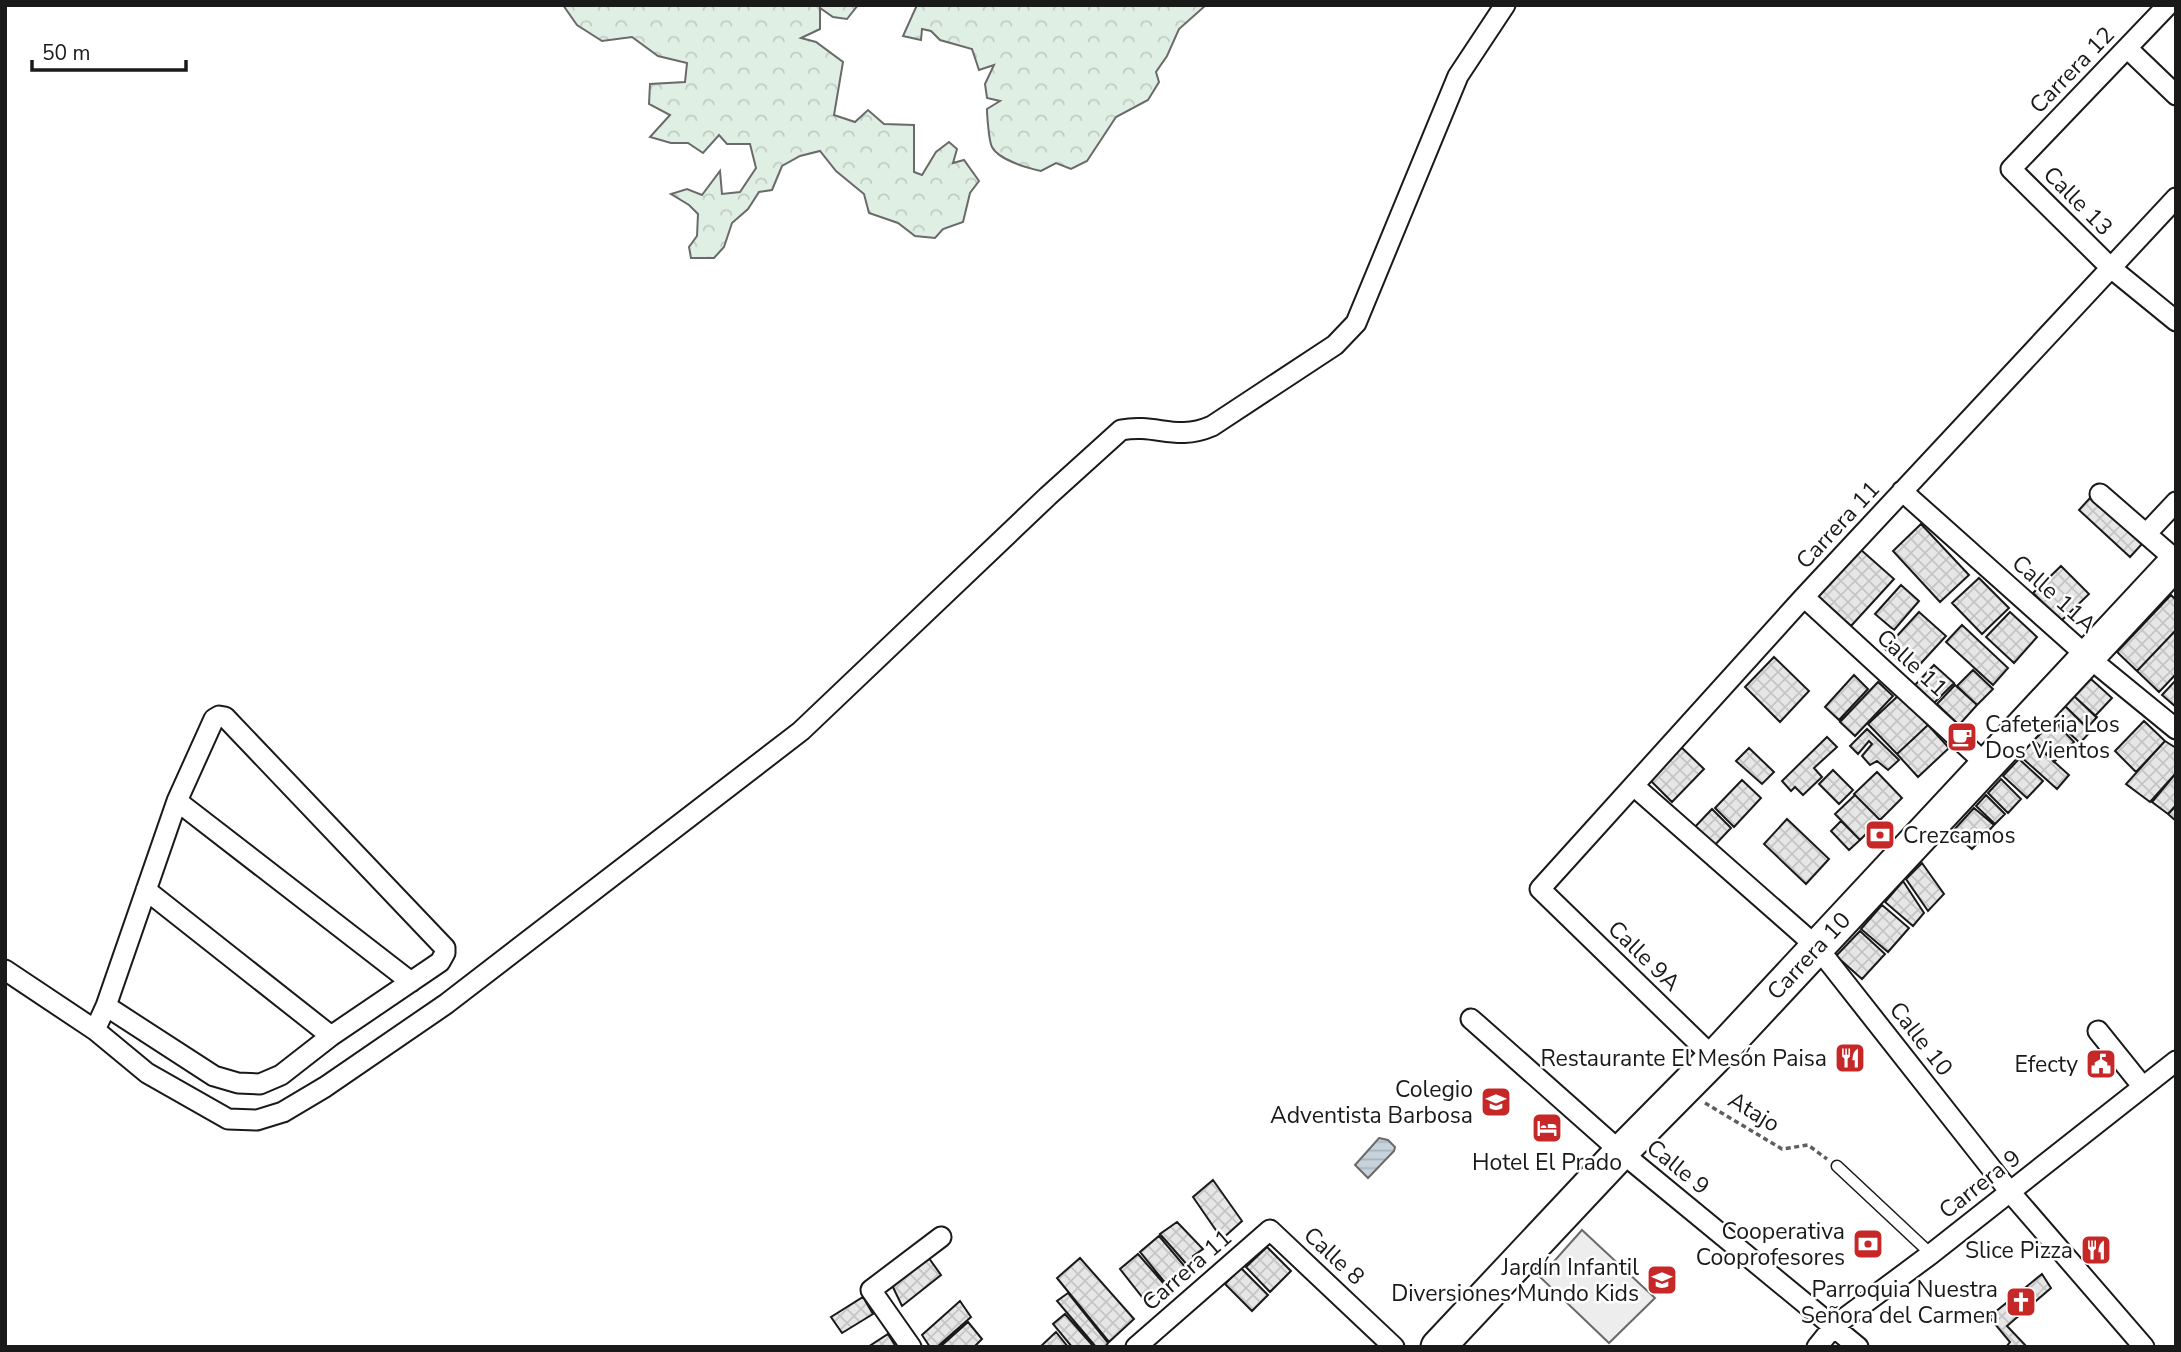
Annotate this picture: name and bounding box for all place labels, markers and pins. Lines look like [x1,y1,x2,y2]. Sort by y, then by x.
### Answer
place label: Cafeteria Los Dos Vientos [1985,709,2120,766]
cafe icon: Cafeteria Los Dos Vientos [1945,720,1979,754]
bank icon: Crezcamos [1863,818,1897,852]
place label: Crezcamos [1903,820,2015,851]
restaurant icon: Restaurante El Mesón Paisa [1833,1041,1867,1075]
place label: Restaurante El Mesón Paisa [1540,1043,1827,1074]
public building icon: Efecty [2084,1047,2118,1081]
place label: Efecty [2014,1049,2078,1080]
place label: Colegio Adventista Barbosa [1270,1074,1473,1131]
school or university icon: Colegio Adventista Barbosa [1479,1085,1513,1119]
hotel icon: Hotel El Prado [1530,1111,1564,1145]
place label: Hotel El Prado [1472,1147,1622,1178]
place label: Cooperativa Cooprofesores [1696,1216,1845,1273]
bank icon: Cooperativa Cooprofesores [1851,1227,1885,1261]
restaurant icon: Slice Pizza [2079,1233,2113,1267]
place label: Slice Pizza [1965,1235,2073,1266]
place label: Jardín Infantil Diversiones Mundo Kids [1391,1252,1639,1309]
school or university icon: Jardín Infantil Diversiones Mundo Kids [1645,1263,1679,1297]
place label: Parroquia Nuestra Señora del Carmen [1801,1274,1998,1331]
church icon: Parroquia Nuestra Señora del Carmen [2004,1285,2038,1319]

